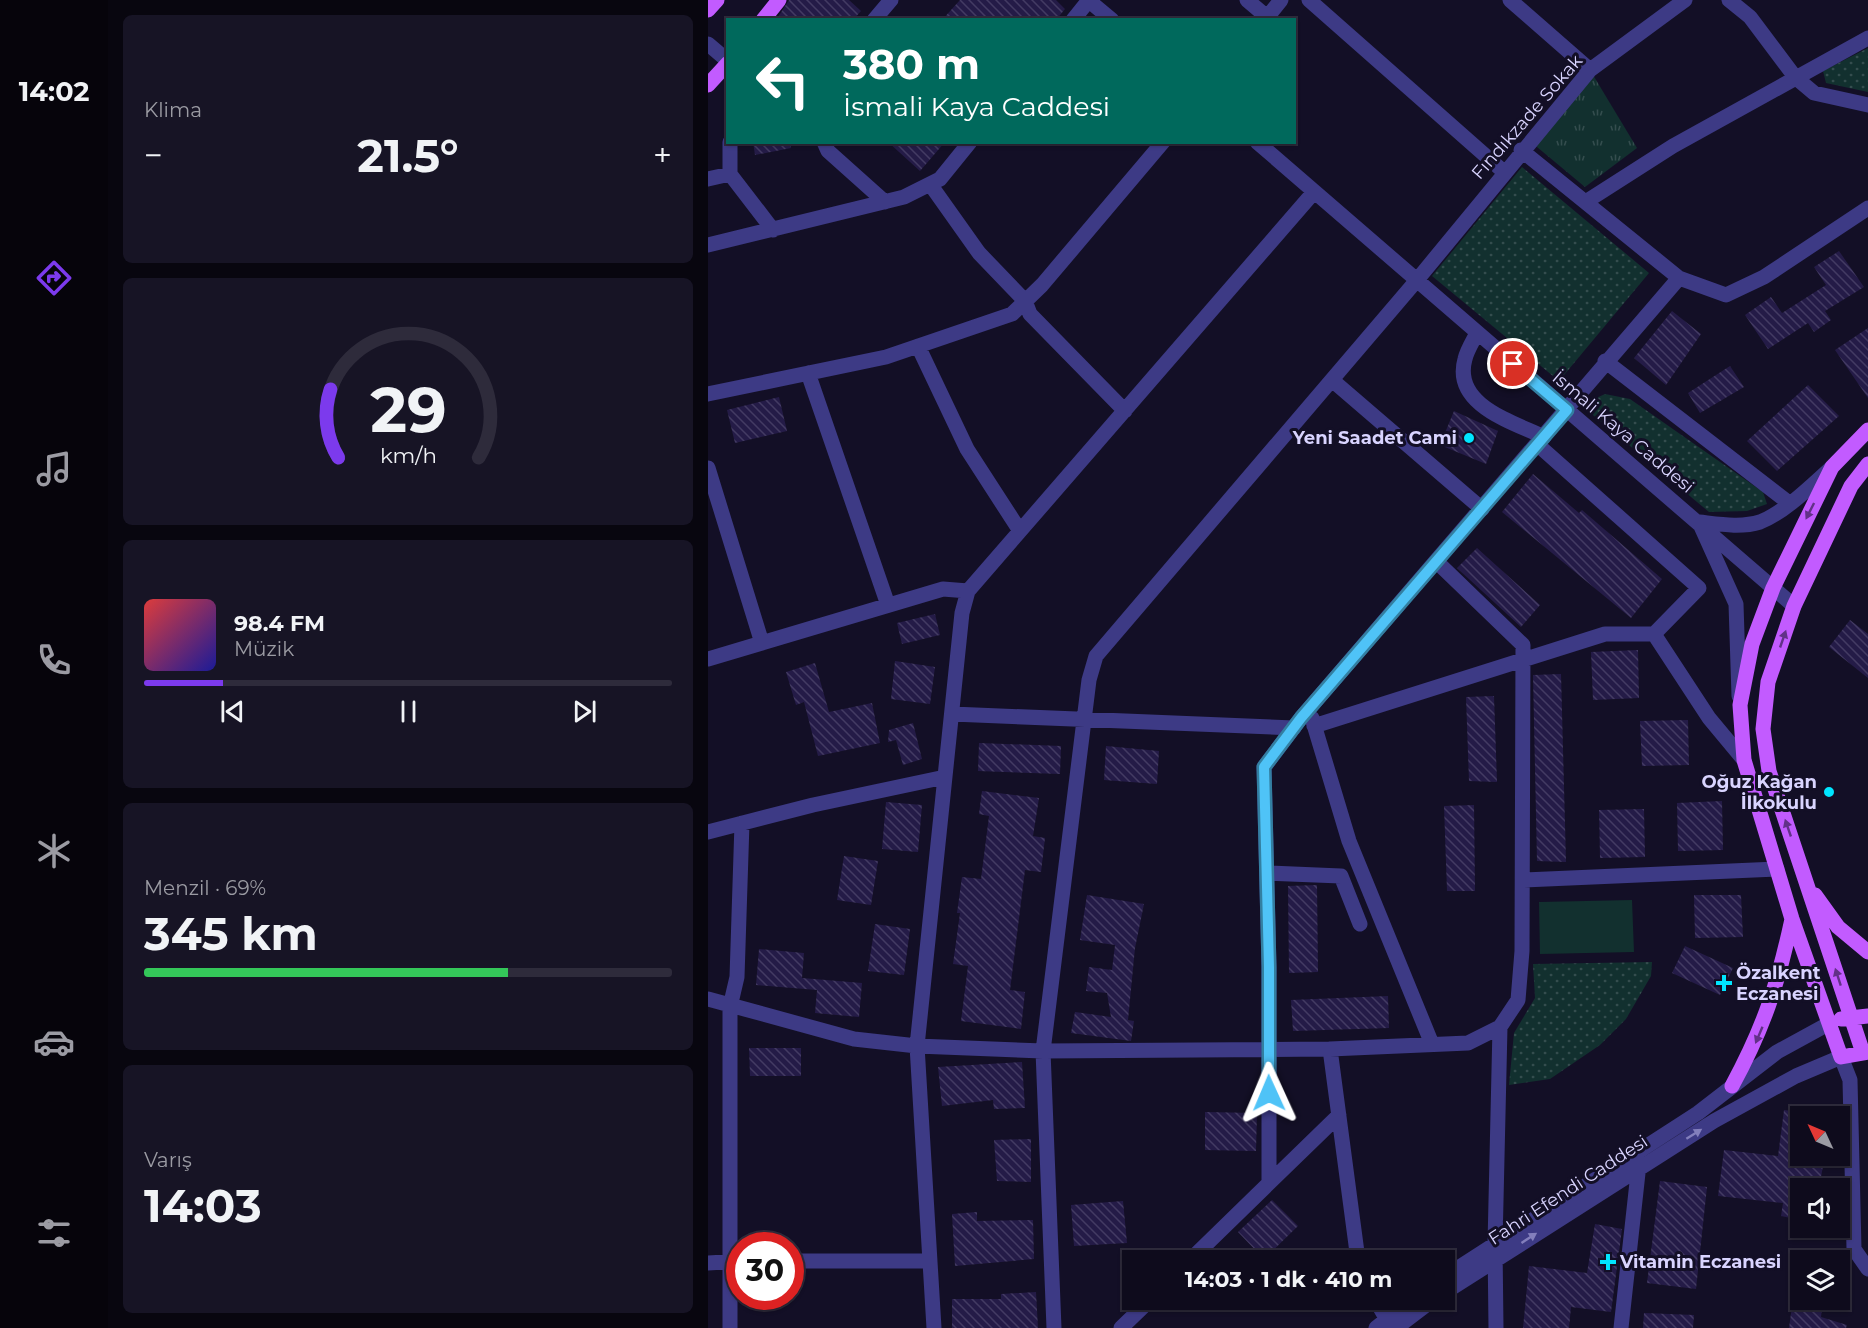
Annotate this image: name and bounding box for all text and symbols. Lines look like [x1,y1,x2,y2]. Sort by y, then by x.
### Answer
text: 380 m [843,38,980,90]
icon: left [744,42,822,120]
street label: Fındıkzade Sokak [1467,50,1587,184]
text: 14:02 [19,75,89,108]
text: İsmali Kaya Caddesi [843,90,1110,123]
text: Klima [144,98,202,122]
text: 21.5° [357,128,459,183]
text: − [144,135,163,175]
text: + [653,135,672,175]
icon: directions [33,257,75,299]
pin [1487,338,1538,389]
icon: arrive [1496,347,1529,380]
street label: İsmali Kaya Caddesi [1548,366,1698,498]
text: 29 [370,373,446,449]
place label: Yeni Saadet Cami [1292,427,1457,449]
marker: Yeni Saadet Cami [1462,431,1476,445]
text: km/h [379,443,437,469]
icon: music [33,448,75,490]
one-way arrow [1805,502,1815,519]
text: 98.4 FM [234,610,325,637]
one-way arrow [1779,630,1788,648]
text: Müzik [234,637,294,661]
icon: phone [33,639,75,681]
icon: previous [216,695,249,728]
icon: pause [392,695,425,728]
icon: next [568,695,601,728]
place label: Oğuz Kağan İlkokulu [1702,771,1817,814]
marker: Oğuz Kağan İlkokulu [1822,785,1836,799]
one-way arrow [1783,819,1792,837]
icon: climate [33,830,75,872]
text: Menzil · 69% [144,876,266,900]
text: 345 km [144,906,318,961]
place label: Özalkent Eczanesi [1736,962,1821,1005]
one-way arrow [1832,968,1842,986]
marker: Özalkent Eczanesi [1717,976,1731,990]
icon: car [33,1021,75,1063]
one-way arrow [1754,1026,1763,1044]
position arrow [1237,1061,1301,1125]
north arrow [1790,1106,1850,1166]
map controls [1790,1106,1850,1310]
one-way arrow [1686,1129,1702,1140]
street label: Fahri Efendi Caddesi [1484,1130,1652,1250]
text: Varış [144,1148,192,1172]
text: 14:03 [144,1178,262,1233]
button: sound [1790,1178,1850,1238]
icon: filters [33,1212,75,1254]
speed limit sign: 30 [726,1232,804,1310]
one-way arrow [1521,1233,1537,1244]
button: layers [1790,1250,1850,1310]
place label: Vitamin Eczanesi [1619,1251,1781,1273]
marker: Vitamin Eczanesi [1601,1255,1615,1269]
text: 14:03 · 1 dk · 410 m [1185,1266,1392,1293]

